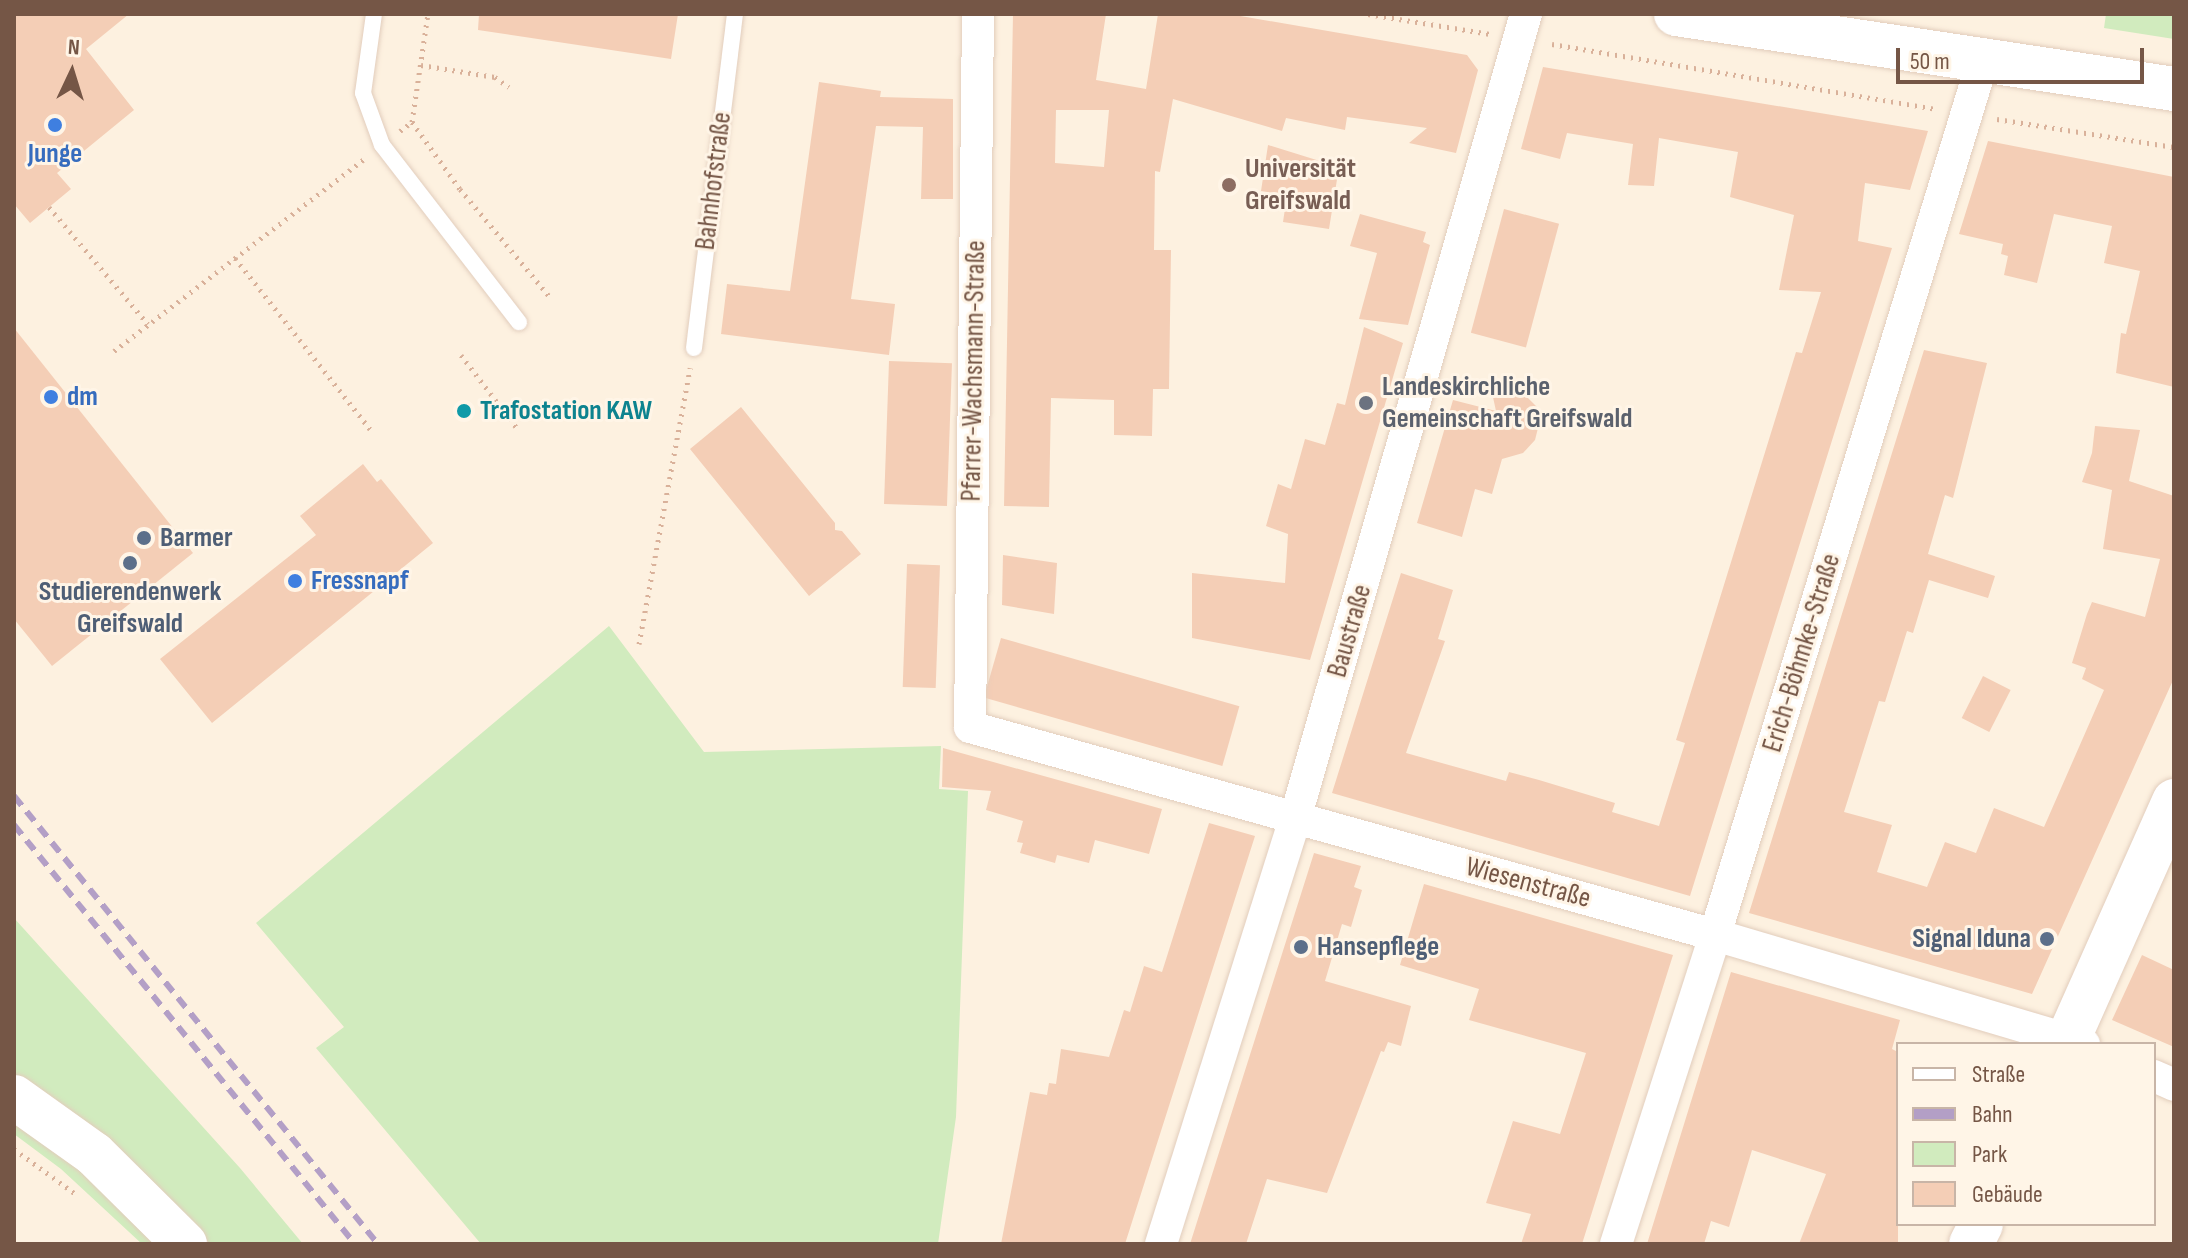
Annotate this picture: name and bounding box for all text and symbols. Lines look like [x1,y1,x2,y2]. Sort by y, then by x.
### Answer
north arrow [32,32,112,112]
scale bar [1900,32,2148,82]
text: N [67,34,81,61]
text: 50 m [1910,47,1950,76]
street label: Bahnhofstraße [689,110,739,252]
marker: Junge [46,116,64,134]
place label: Junge [28,137,82,171]
place label: Universität Greifswald [1245,152,1356,218]
marker: Universität Greifswald [1220,176,1238,194]
street label: Pfarrer-Wachsmann-Straße [955,240,993,502]
place label: Landeskirchliche Gemeinschaft Greifswald [1382,370,1632,436]
place label: dm [67,380,98,414]
marker: dm [42,388,60,406]
place label: Trafostation KAW [480,394,652,428]
marker: Landeskirchliche Gemeinschaft Greifswald [1357,394,1375,412]
marker: Trafostation KAW [455,402,473,420]
place label: Barmer [160,521,233,555]
marker: Barmer [135,529,153,547]
street label: Erich-Böhmke-Straße [1756,550,1848,756]
marker: Studierendenwerk Greifswald [121,554,139,572]
place label: Fressnapf [311,564,409,598]
marker: Fressnapf [286,572,304,590]
place label: Studierendenwerk Greifswald [39,575,221,641]
street label: Baustraße [1321,581,1379,681]
street label: Wiesenstraße [1462,850,1594,916]
place label: Signal Iduna [1912,922,2031,956]
place label: Hansepflege [1317,930,1439,964]
marker: Signal Iduna [2038,930,2056,948]
marker: Hansepflege [1292,938,1310,956]
legend [1896,1042,2156,1226]
text: Straße [1972,1060,2025,1089]
text: Bahn [1972,1100,2013,1129]
text: Park [1972,1140,2007,1169]
text: Gebäude [1972,1180,2043,1209]

